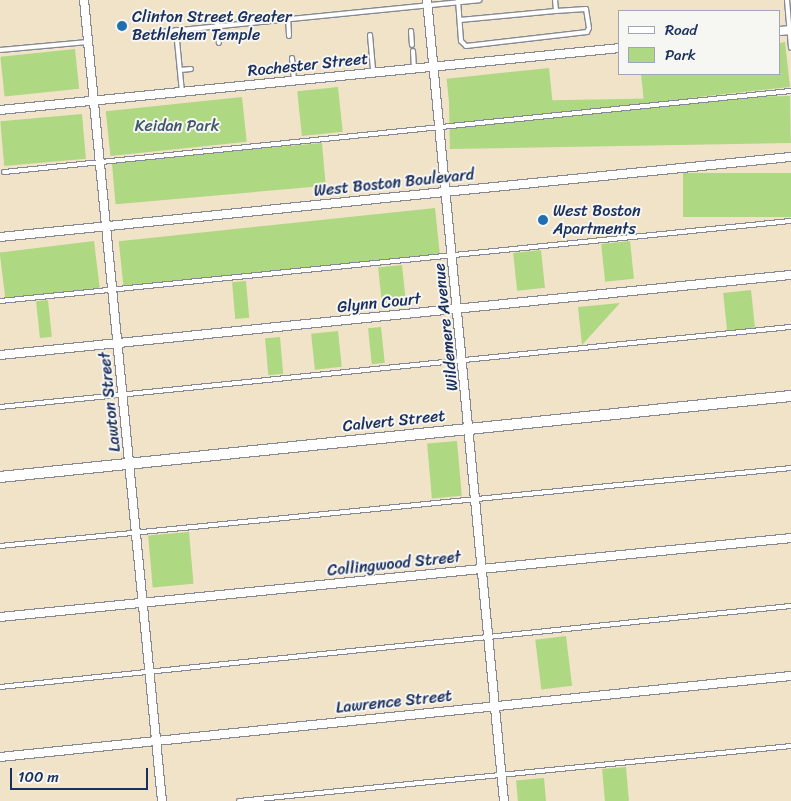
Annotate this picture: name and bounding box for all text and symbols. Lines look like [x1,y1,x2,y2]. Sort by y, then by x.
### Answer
place label: Clinton Street Greater Bethlehem Temple [132,7,292,45]
legend [618,10,781,75]
text: Road [665,17,697,43]
marker: Clinton Street Greater Bethlehem Temple [116,20,128,32]
text: Park [665,42,696,68]
street label: Rochester Street [247,49,369,81]
park label: Keidan Park [135,116,219,136]
street label: West Boston Boulevard [312,165,476,201]
place label: West Boston Apartments [553,201,641,239]
marker: West Boston Apartments [537,214,549,226]
street label: Wildemere Avenue [430,262,462,392]
street label: Glynn Court [336,289,422,317]
street label: Lawton Street [95,351,125,453]
street label: Calvert Street [342,406,446,436]
street label: Collingwood Street [326,547,462,581]
street label: Lawrence Street [335,686,453,718]
scale bar [12,758,150,790]
text: 100 m [18,764,59,790]

